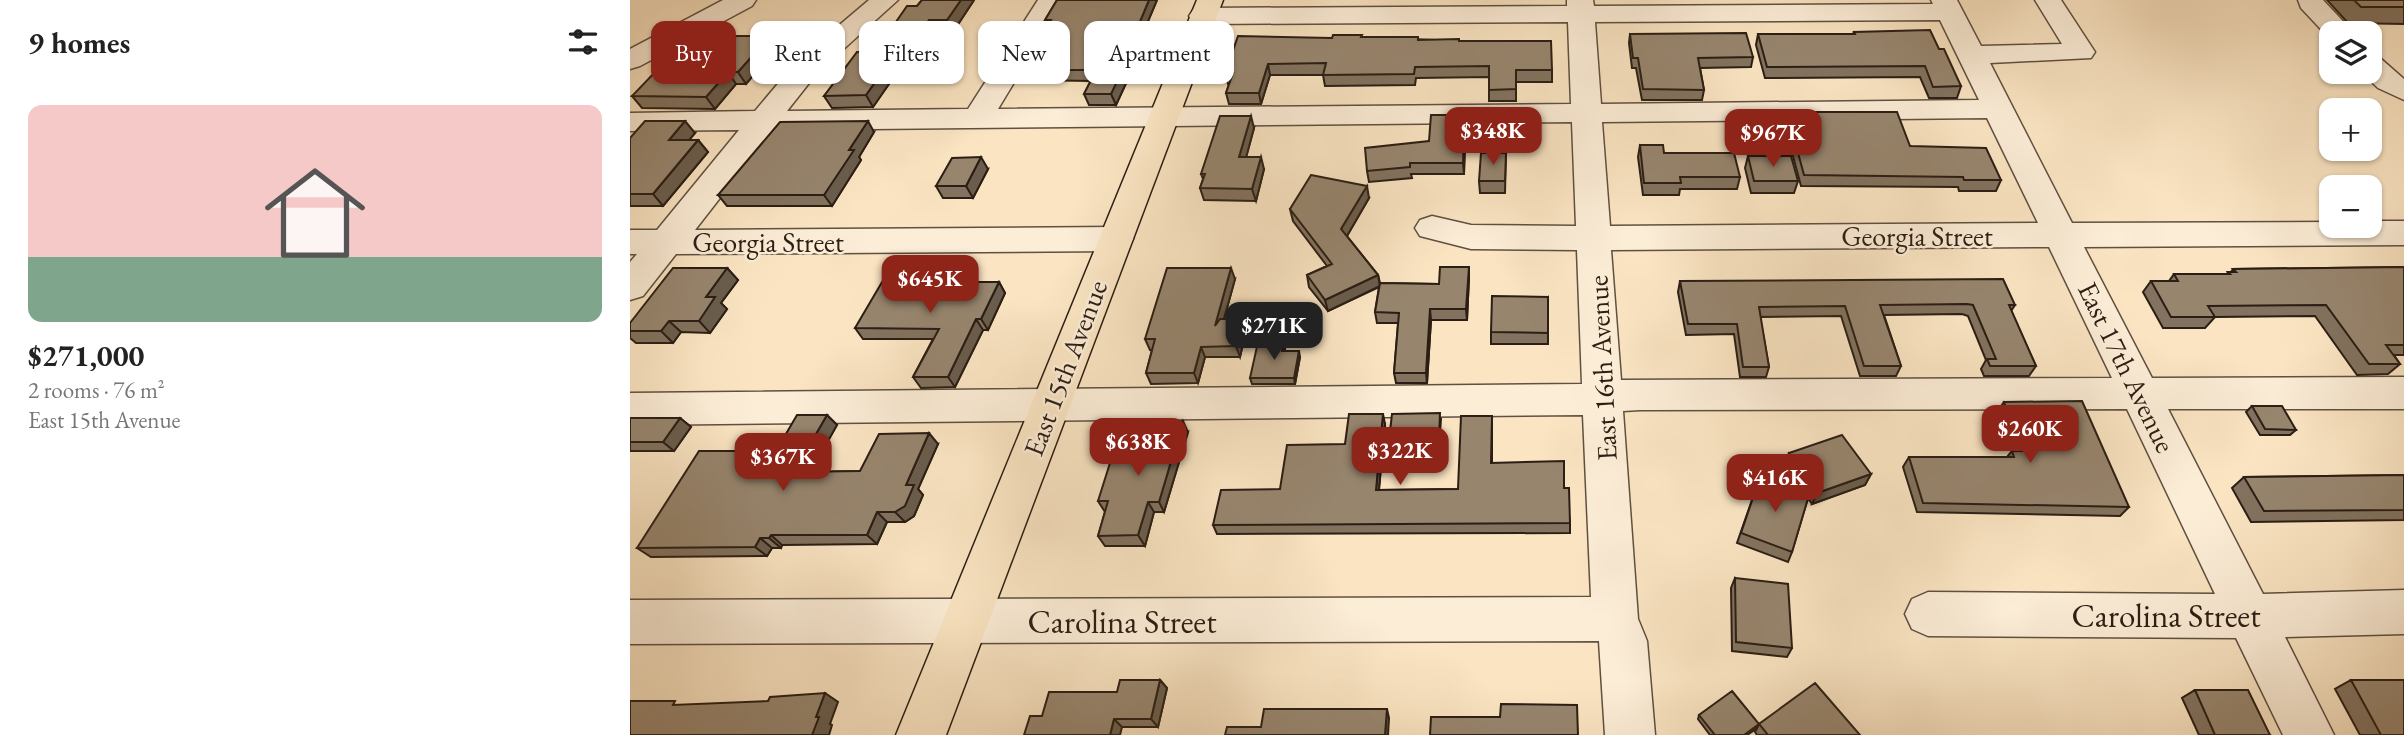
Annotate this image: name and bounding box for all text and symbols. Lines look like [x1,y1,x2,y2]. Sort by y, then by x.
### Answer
chip: Buy [651,21,736,84]
chip: Rent [750,21,845,84]
chip: Filters [859,21,964,84]
chip: New [978,21,1070,84]
chip: Apartment [1084,21,1234,84]
map controls [2319,21,2382,238]
button: layers [2319,21,2382,84]
text: 9 homes [28,23,130,62]
icon: filters [564,23,602,61]
button: + [2319,98,2382,161]
pin: $348K [1444,108,1542,167]
pin: $967K [1724,110,1822,169]
text: $348K [1461,115,1525,145]
text: $967K [1741,117,1805,147]
icon: home [252,150,378,276]
button: − [2319,175,2382,238]
street label: Georgia Street [1841,218,1993,254]
street label: Georgia Street [692,224,844,260]
pin: $645K [881,256,979,315]
text: $645K [898,263,962,293]
street label: East 16th Avenue [1579,274,1625,462]
street label: East 15th Avenue [1015,275,1115,461]
street label: East 17th Avenue [2070,276,2184,458]
pin: $271K [1225,302,1323,362]
text: $271K [1242,310,1306,340]
text: $271,000 [28,336,144,375]
text: 2 rooms · 76 m² [28,375,165,405]
text: East 15th Avenue [28,405,181,435]
pin: $260K [1981,406,2079,465]
text: $260K [1998,413,2062,443]
pin: $638K [1089,419,1187,478]
text: $638K [1106,426,1170,456]
pin: $322K [1351,428,1449,487]
pin: $367K [734,434,832,493]
text: $322K [1368,435,1432,465]
text: $367K [751,441,815,471]
pin: $416K [1726,454,1824,514]
text: $416K [1743,462,1807,492]
street label: Carolina Street [2071,594,2261,637]
street label: Carolina Street [1027,600,1217,643]

